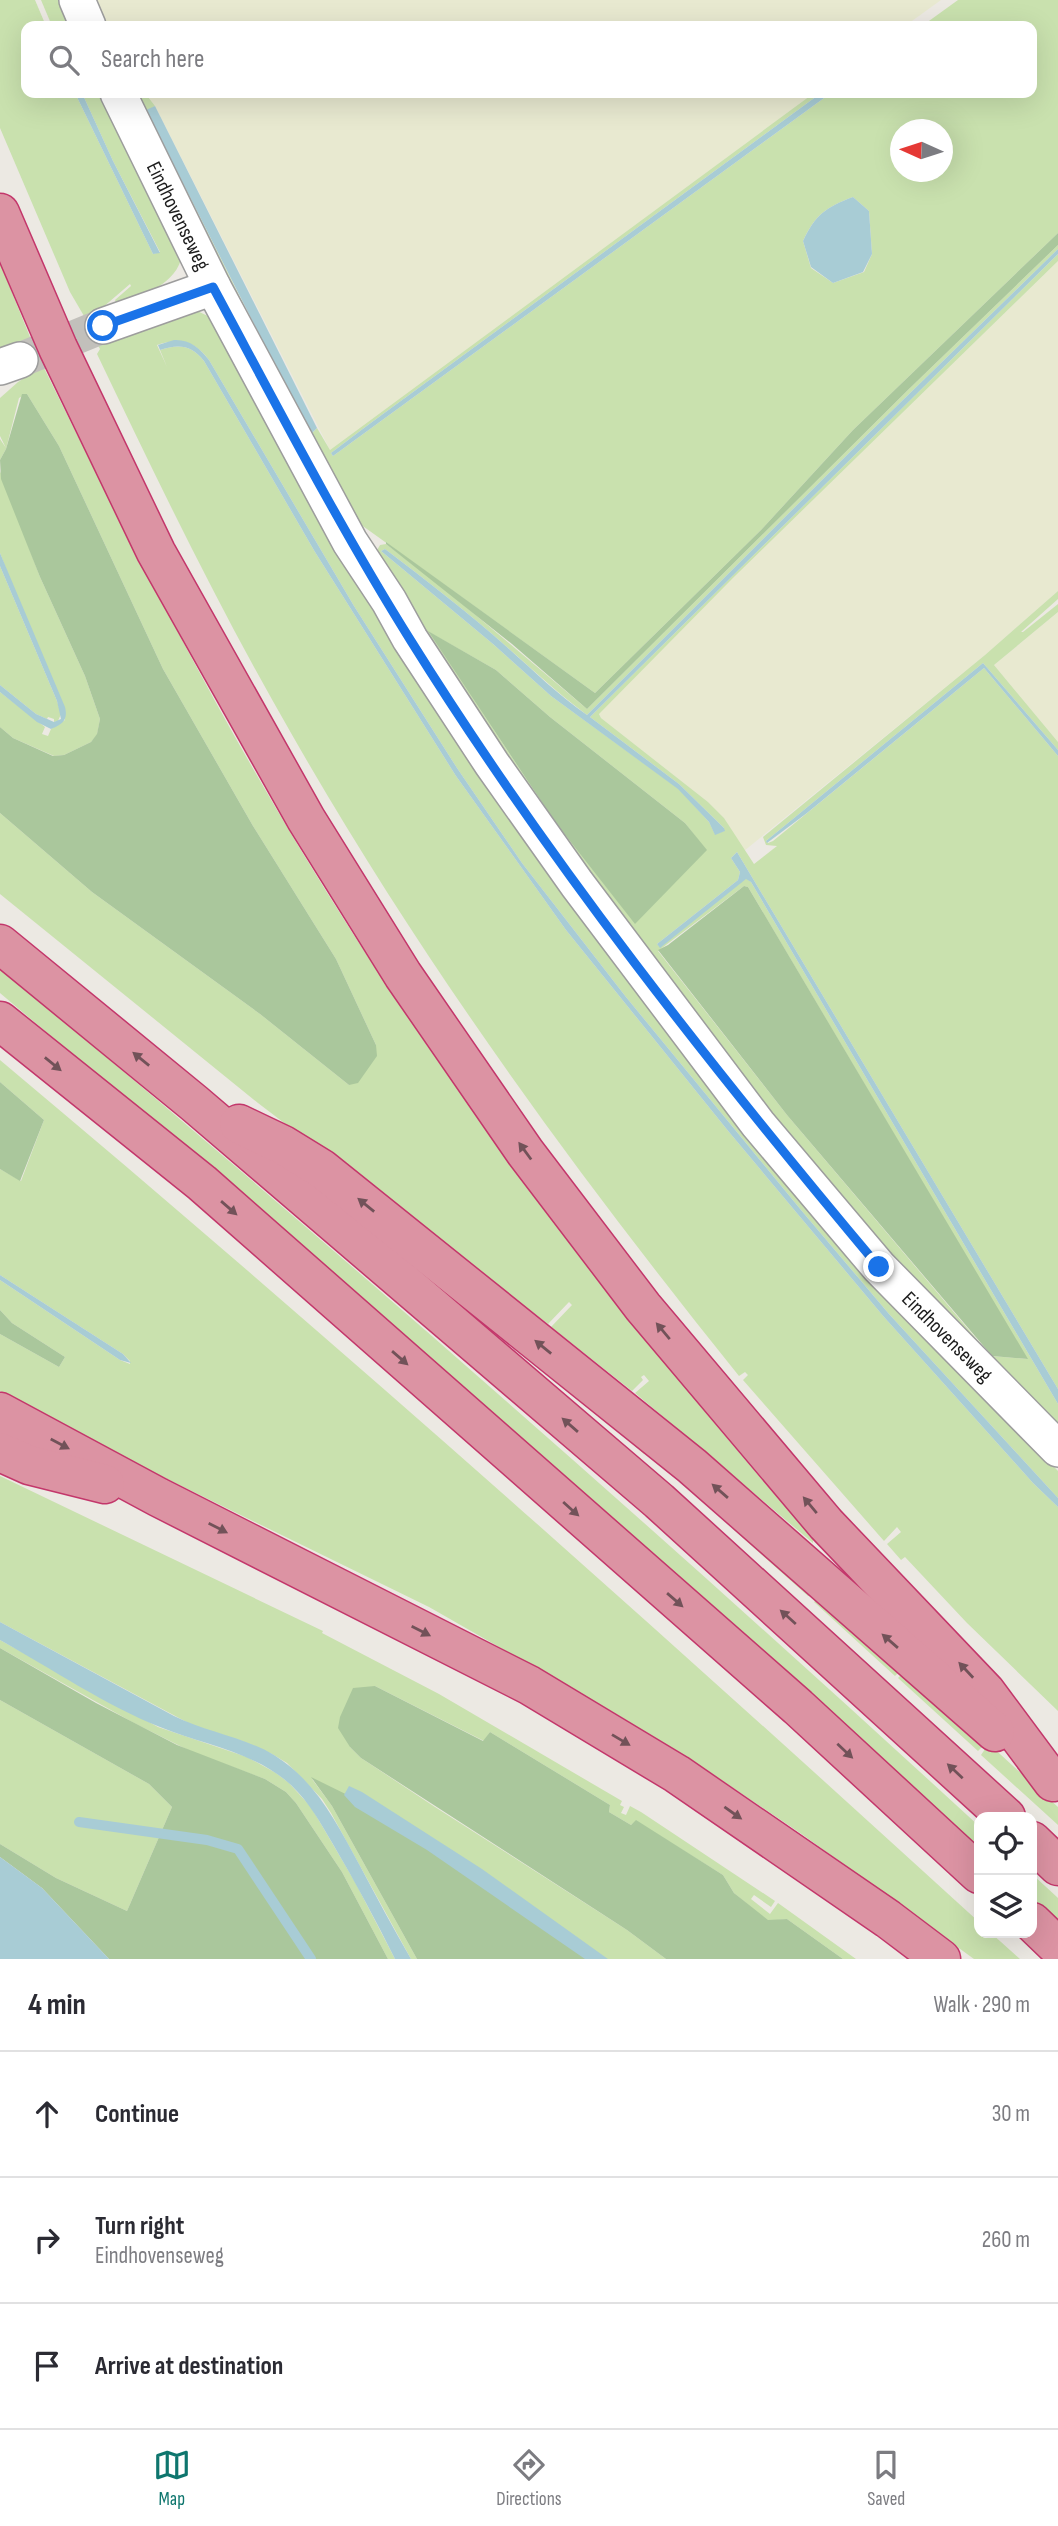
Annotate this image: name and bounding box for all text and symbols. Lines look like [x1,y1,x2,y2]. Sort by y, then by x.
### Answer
search box [21,21,1037,98]
icon: search [45,41,83,79]
text: Search here [101,44,204,75]
north arrow [890,119,953,182]
street label: Eindhovenseweg [141,158,215,274]
route start [87,310,118,341]
one-way arrow [132,1052,150,1067]
one-way arrow [45,1056,62,1071]
one-way arrow [518,1142,532,1160]
one-way arrow [358,1197,376,1212]
one-way arrow [221,1200,238,1215]
route end [863,1251,894,1282]
street label: Eindhovenseweg [897,1287,997,1387]
one-way arrow [655,1322,671,1340]
one-way arrow [535,1340,553,1355]
one-way arrow [391,1350,409,1366]
one-way arrow [561,1418,578,1433]
one-way arrow [50,1438,70,1450]
one-way arrow [711,1483,729,1499]
one-way arrow [802,1496,818,1514]
one-way arrow [562,1501,580,1517]
one-way arrow [209,1522,229,1534]
one-way arrow [666,1592,684,1608]
one-way arrow [779,1610,796,1626]
one-way arrow [411,1625,431,1636]
one-way arrow [882,1634,899,1649]
one-way arrow [958,1661,974,1679]
one-way arrow [611,1734,630,1747]
one-way arrow [836,1743,854,1759]
one-way arrow [946,1763,964,1779]
one-way arrow [724,1806,742,1820]
map controls [974,1812,1037,1938]
button: locate [974,1812,1037,1875]
button: layers [974,1875,1037,1938]
text: 4 min [28,1987,86,2023]
text: Walk · 290 m [933,1991,1030,2019]
icon: ahead [28,2095,66,2133]
text: Continue [95,2099,179,2130]
text: 30 m [992,2100,1030,2128]
text: Turn right [95,2211,184,2242]
icon: right [28,2221,66,2259]
text: 260 m [982,2226,1030,2254]
text: Eindhovenseweg [95,2242,224,2270]
icon: arrive [28,2347,66,2385]
text: Arrive at destination [95,2351,283,2382]
tab: Map [153,2446,191,2511]
tab: Directions [496,2446,562,2511]
tab: Saved [867,2446,905,2511]

